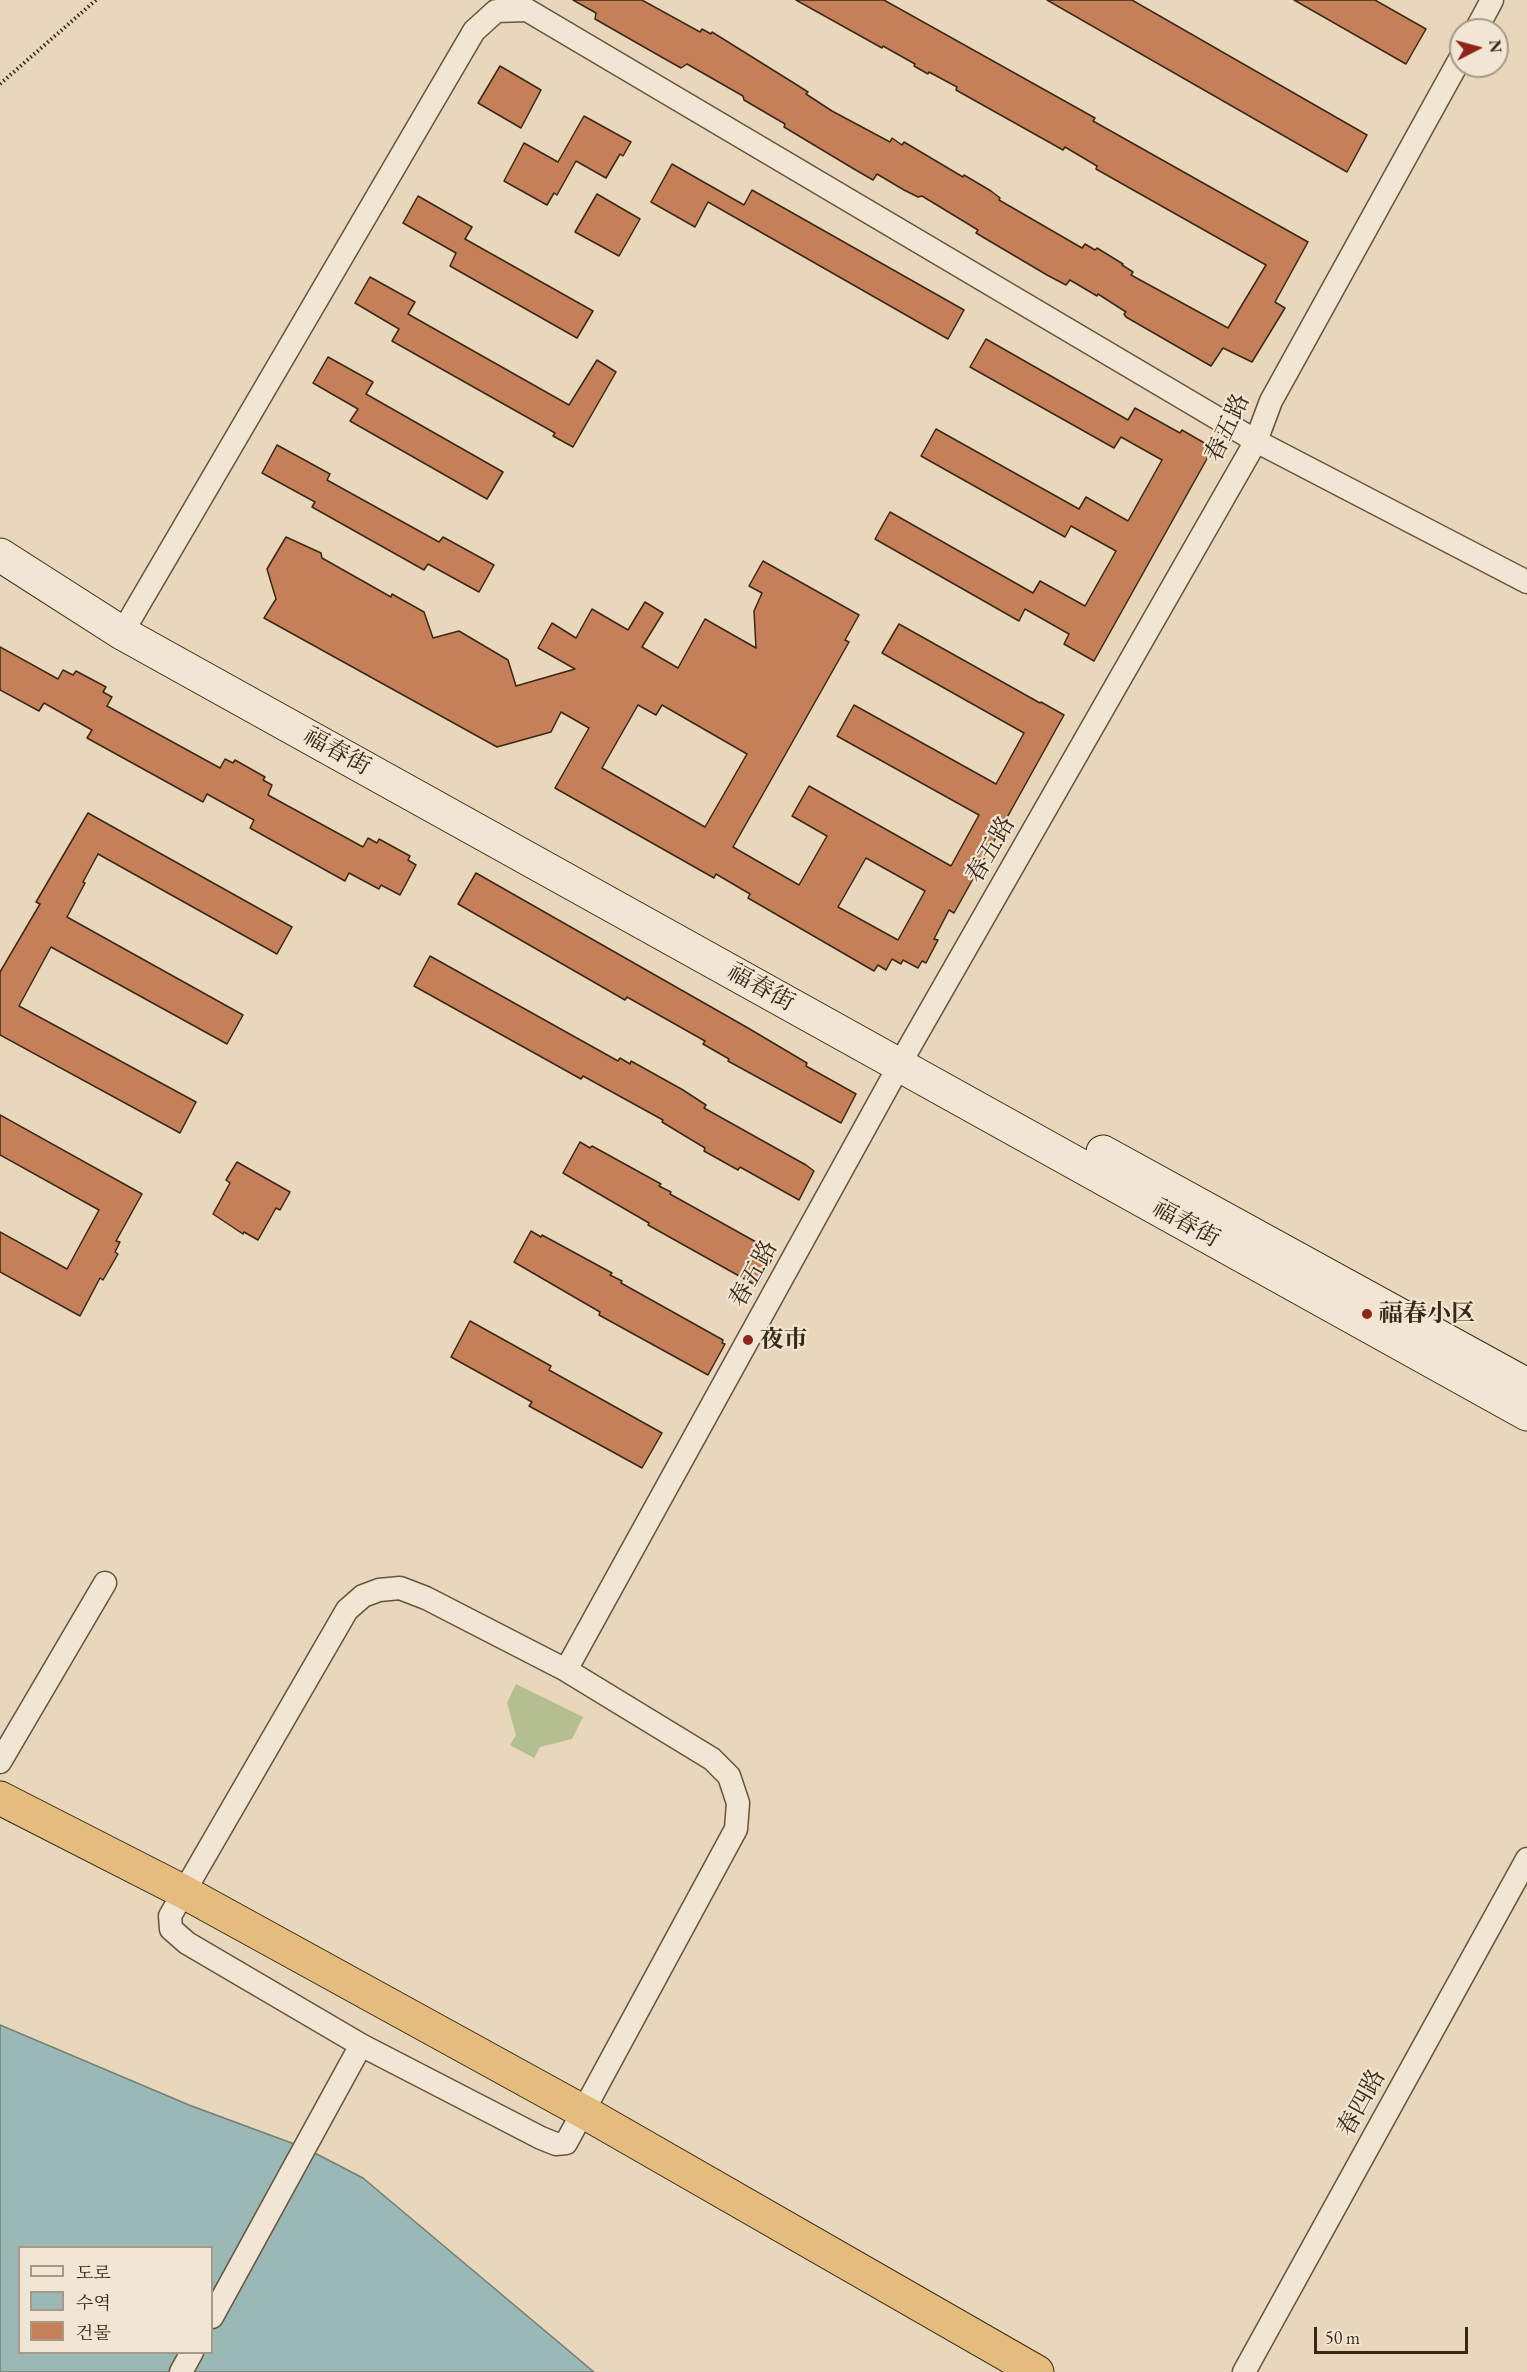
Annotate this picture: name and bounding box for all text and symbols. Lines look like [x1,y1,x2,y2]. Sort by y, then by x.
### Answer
north arrow [1449,18,1509,78]
text: N [1484,39,1507,54]
street label: 春五路 [1200,389,1256,467]
street label: 福春街 [299,722,375,782]
street label: 春五路 [961,812,1021,888]
street label: 福春街 [723,958,799,1018]
street label: 福春街 [1148,1194,1224,1254]
street label: 春五路 [724,1236,784,1312]
place label: 福春小区 [1379,1300,1475,1328]
marker: 福春小区 [1360,1307,1374,1321]
place label: 夜市 [760,1326,808,1354]
marker: 夜市 [741,1333,755,1347]
street label: 春四路 [1332,2065,1392,2141]
legend [18,2246,213,2354]
text: 도로 [76,2261,111,2284]
text: 수역 [76,2291,111,2314]
scale bar [1317,2315,1472,2353]
text: 건물 [76,2321,111,2344]
text: 50 m [1325,2326,1360,2349]

